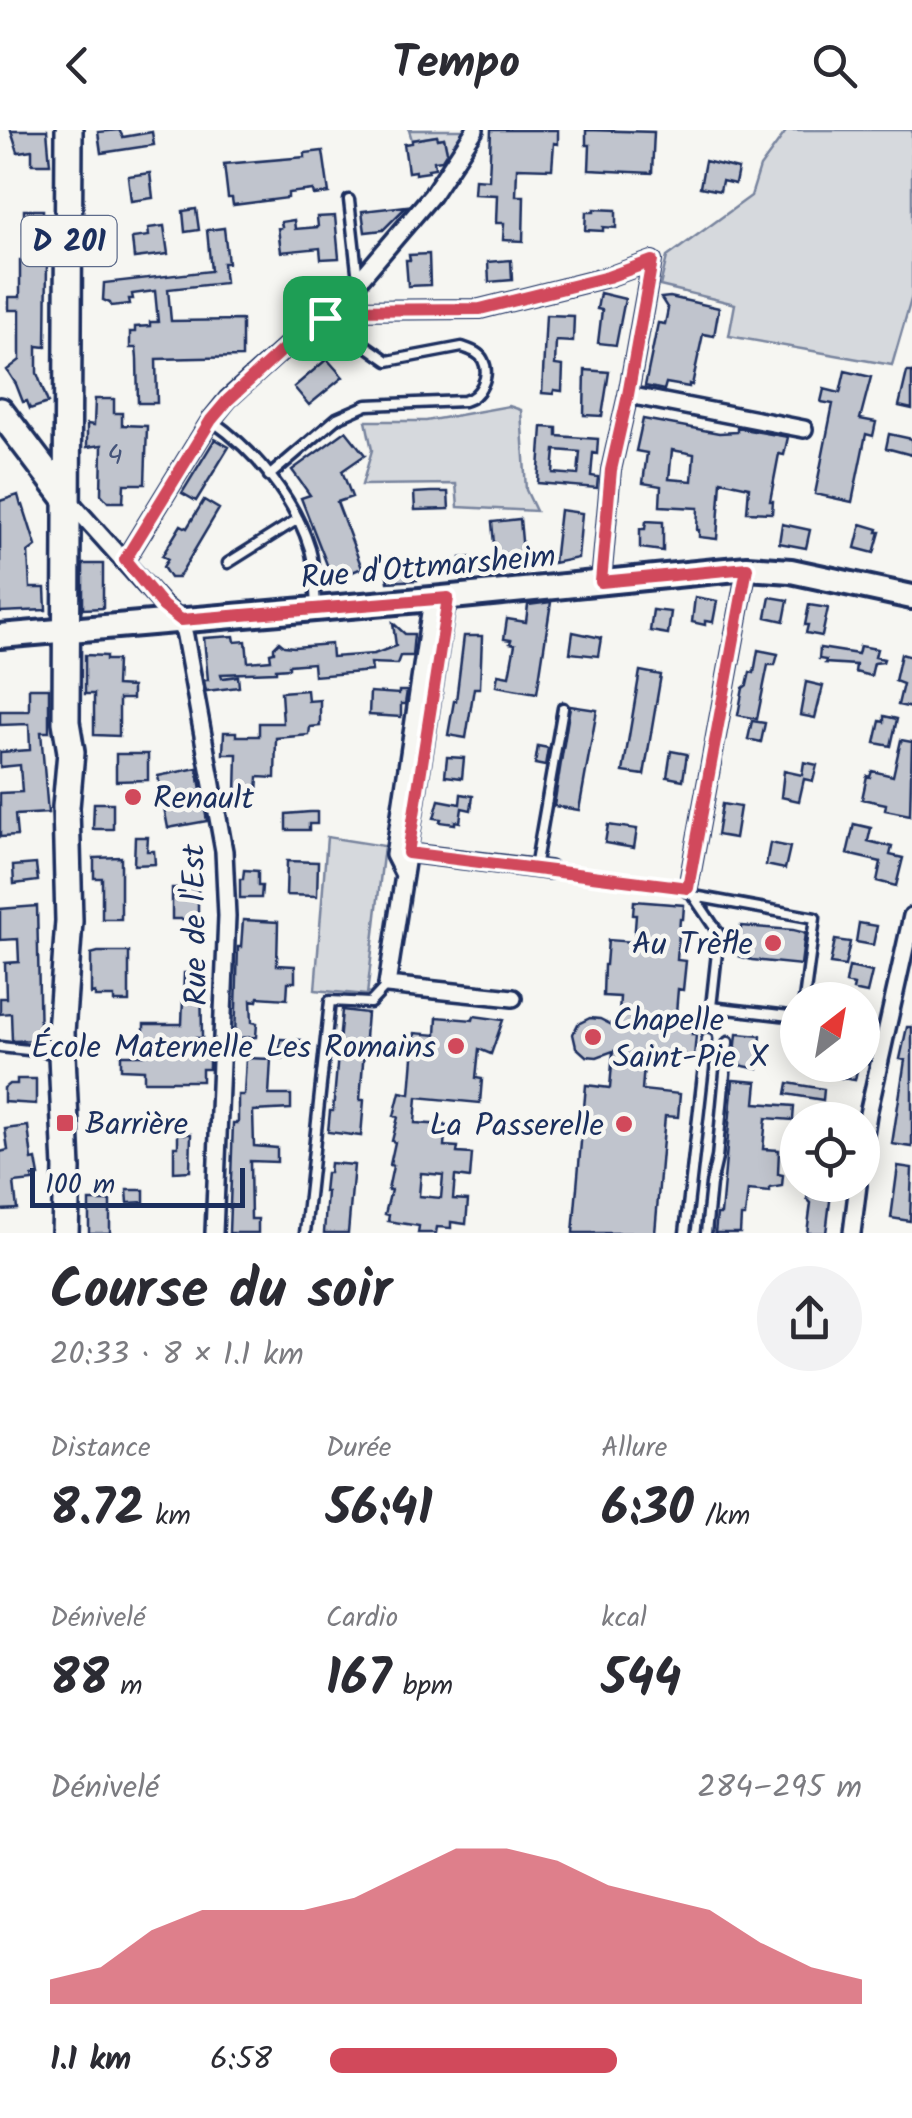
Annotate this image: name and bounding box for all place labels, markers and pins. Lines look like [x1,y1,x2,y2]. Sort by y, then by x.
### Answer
pin [283,276,368,361]
place label: Renault [153,774,254,825]
marker: Renault [122,786,144,808]
place label: Au Trèfle [632,920,753,971]
marker: Au Trèfle [762,932,784,954]
place label: Chapelle Saint-Pie X [613,996,770,1084]
place label: École Maternelle Les Romains [31,1023,436,1074]
marker: Chapelle Saint-Pie X [582,1026,604,1048]
marker: École Maternelle Les Romains [445,1035,467,1057]
place label: Barrière [85,1100,188,1151]
place label: La Passerelle [430,1101,604,1152]
marker: Barrière [54,1112,76,1134]
marker: La Passerelle [613,1113,635,1135]

